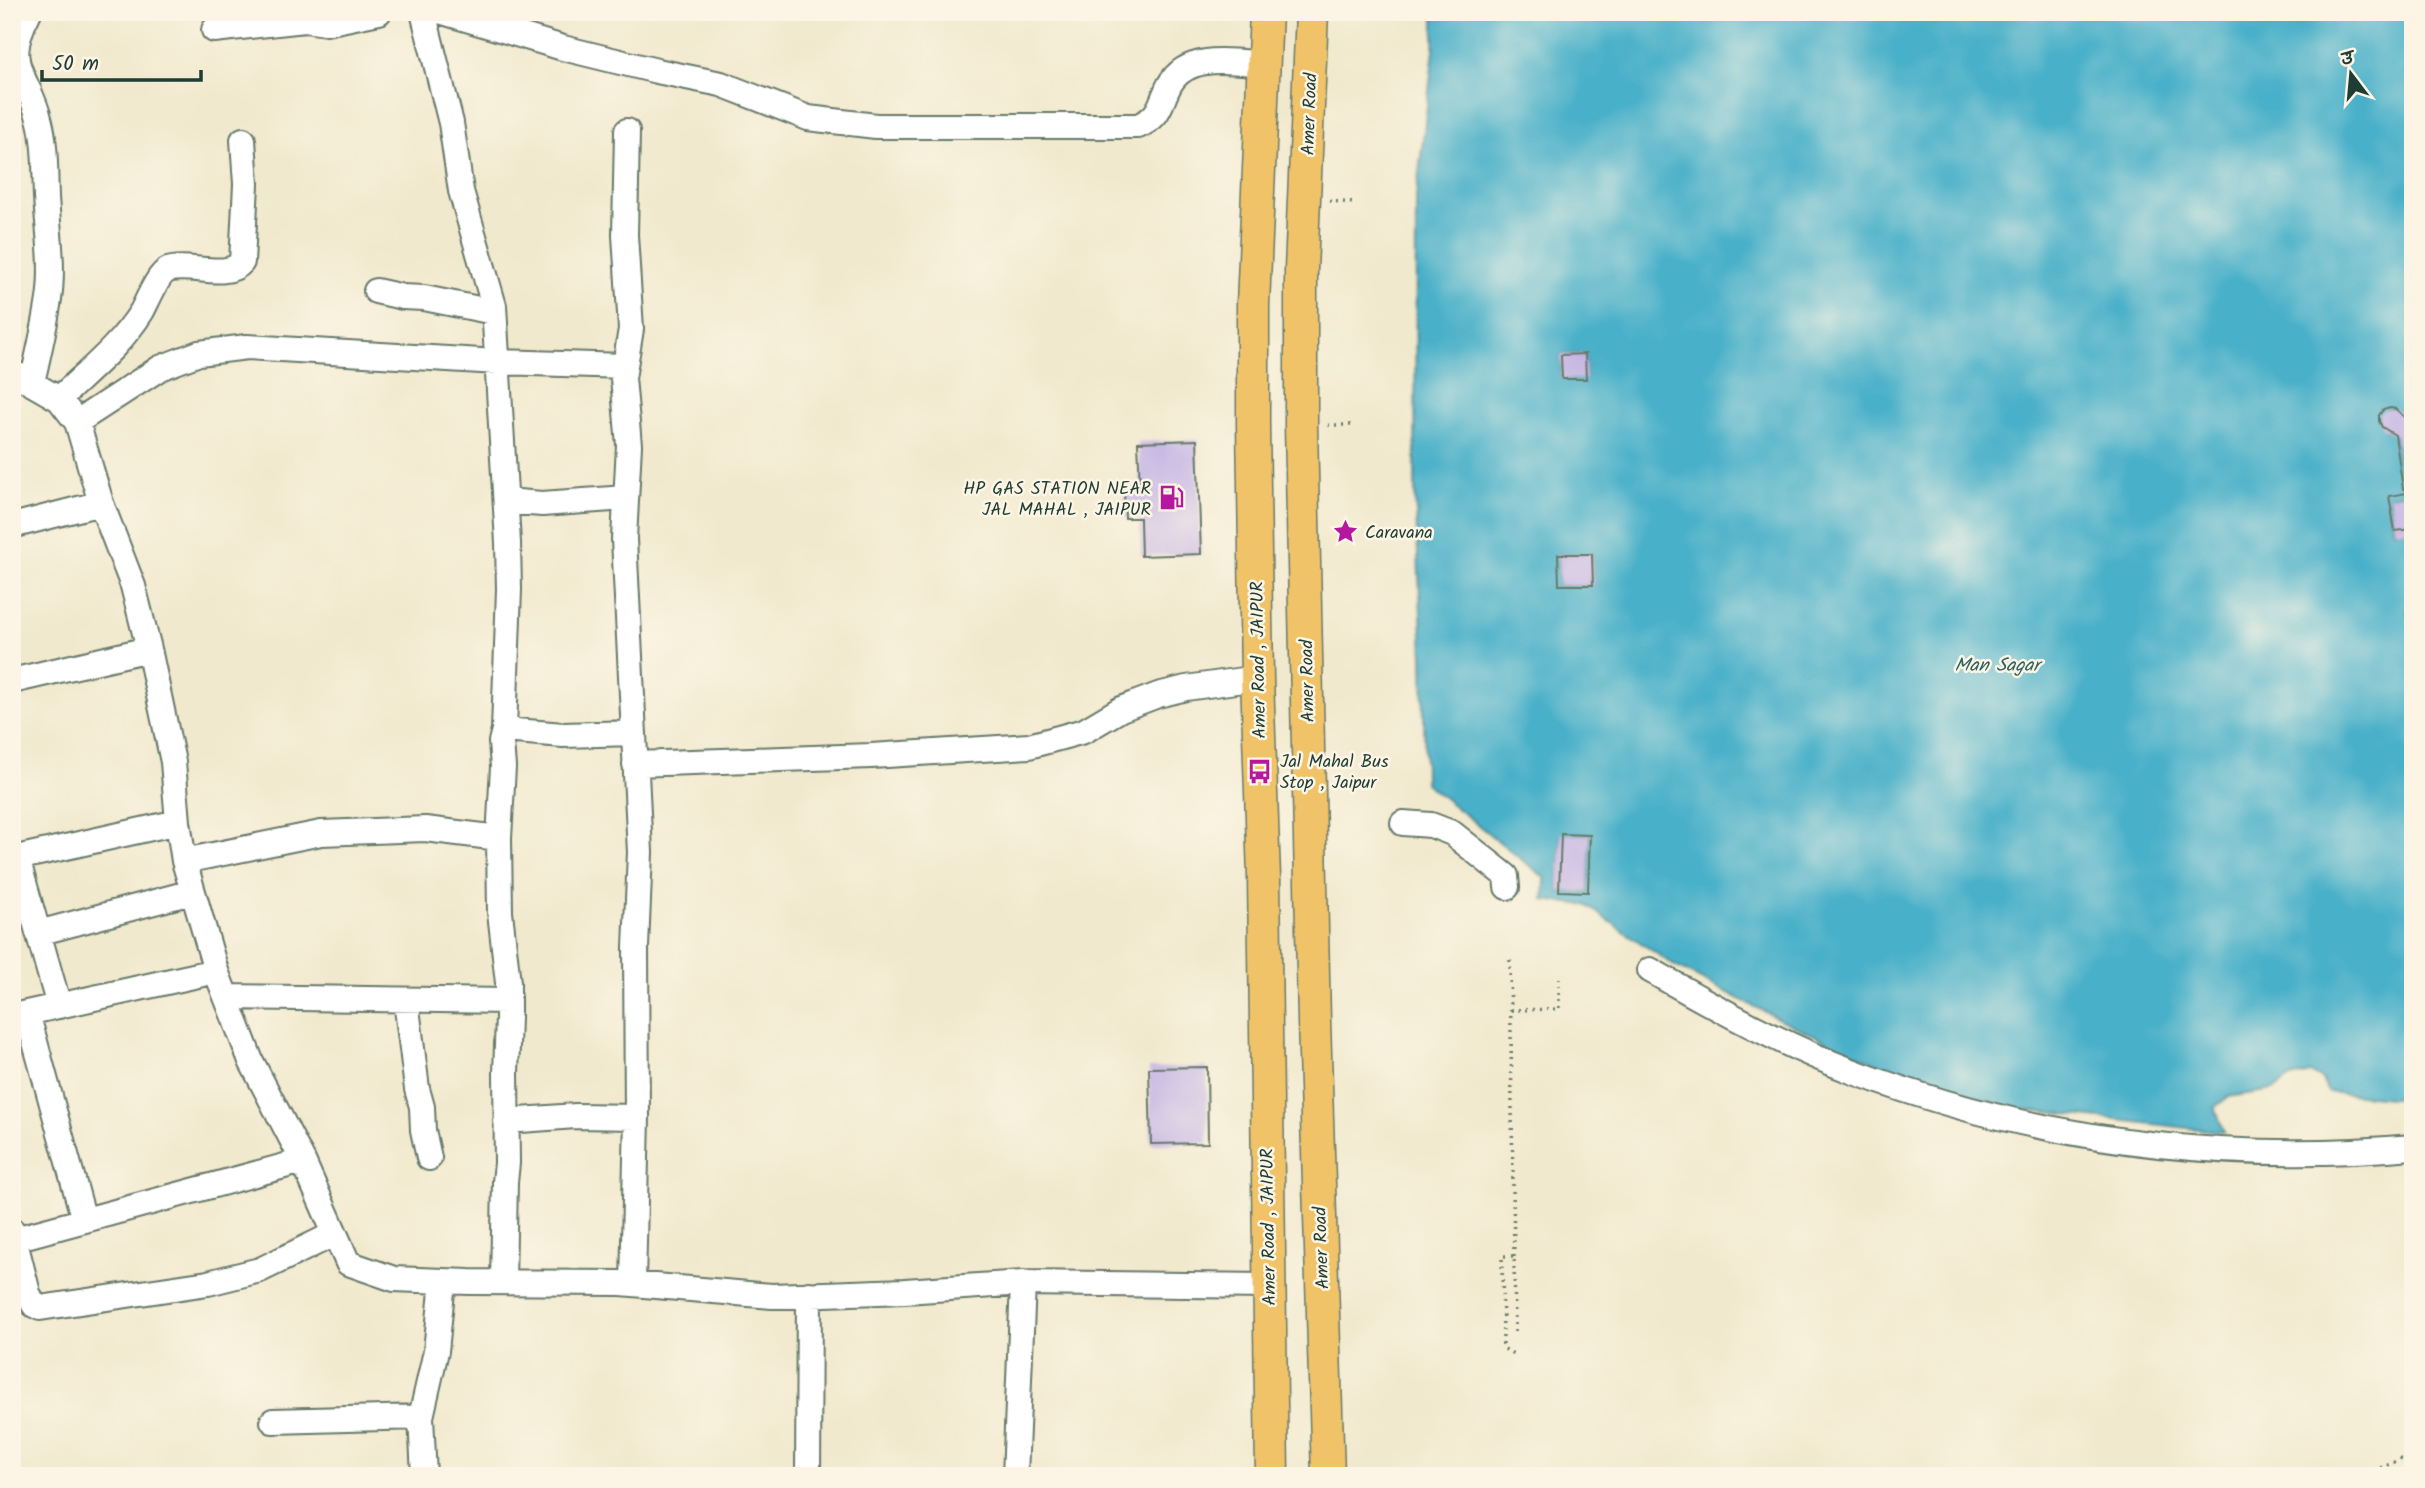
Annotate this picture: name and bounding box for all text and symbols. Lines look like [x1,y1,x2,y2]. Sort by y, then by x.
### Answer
scale bar [42,38,201,82]
north arrow [2316,38,2386,108]
text: उ [2337,42,2361,76]
text: 50 m [52,48,99,81]
street label: Amer Road [1295,71,1326,156]
place label: HP GAS STATION NEAR JAL MAHAL , JAIPUR [963,475,1151,525]
fuel station icon: HP GAS STATION NEAR JAL MAHAL , JAIPUR [1157,484,1185,512]
place icon: Caravana [1331,518,1359,546]
place label: Caravana [1365,519,1433,548]
street label: Amer Road , JAIPUR [1244,581,1275,739]
street label: Amer Road [1293,638,1324,723]
water label: Man Sagar [1955,651,2043,681]
place label: Jal Mahal Bus Stop , Jaipur [1280,748,1389,798]
bus stop icon: Jal Mahal Bus Stop , Jaipur [1246,757,1274,785]
street label: Amer Road , JAIPUR [1254,1148,1285,1306]
street label: Amer Road [1307,1205,1338,1290]

